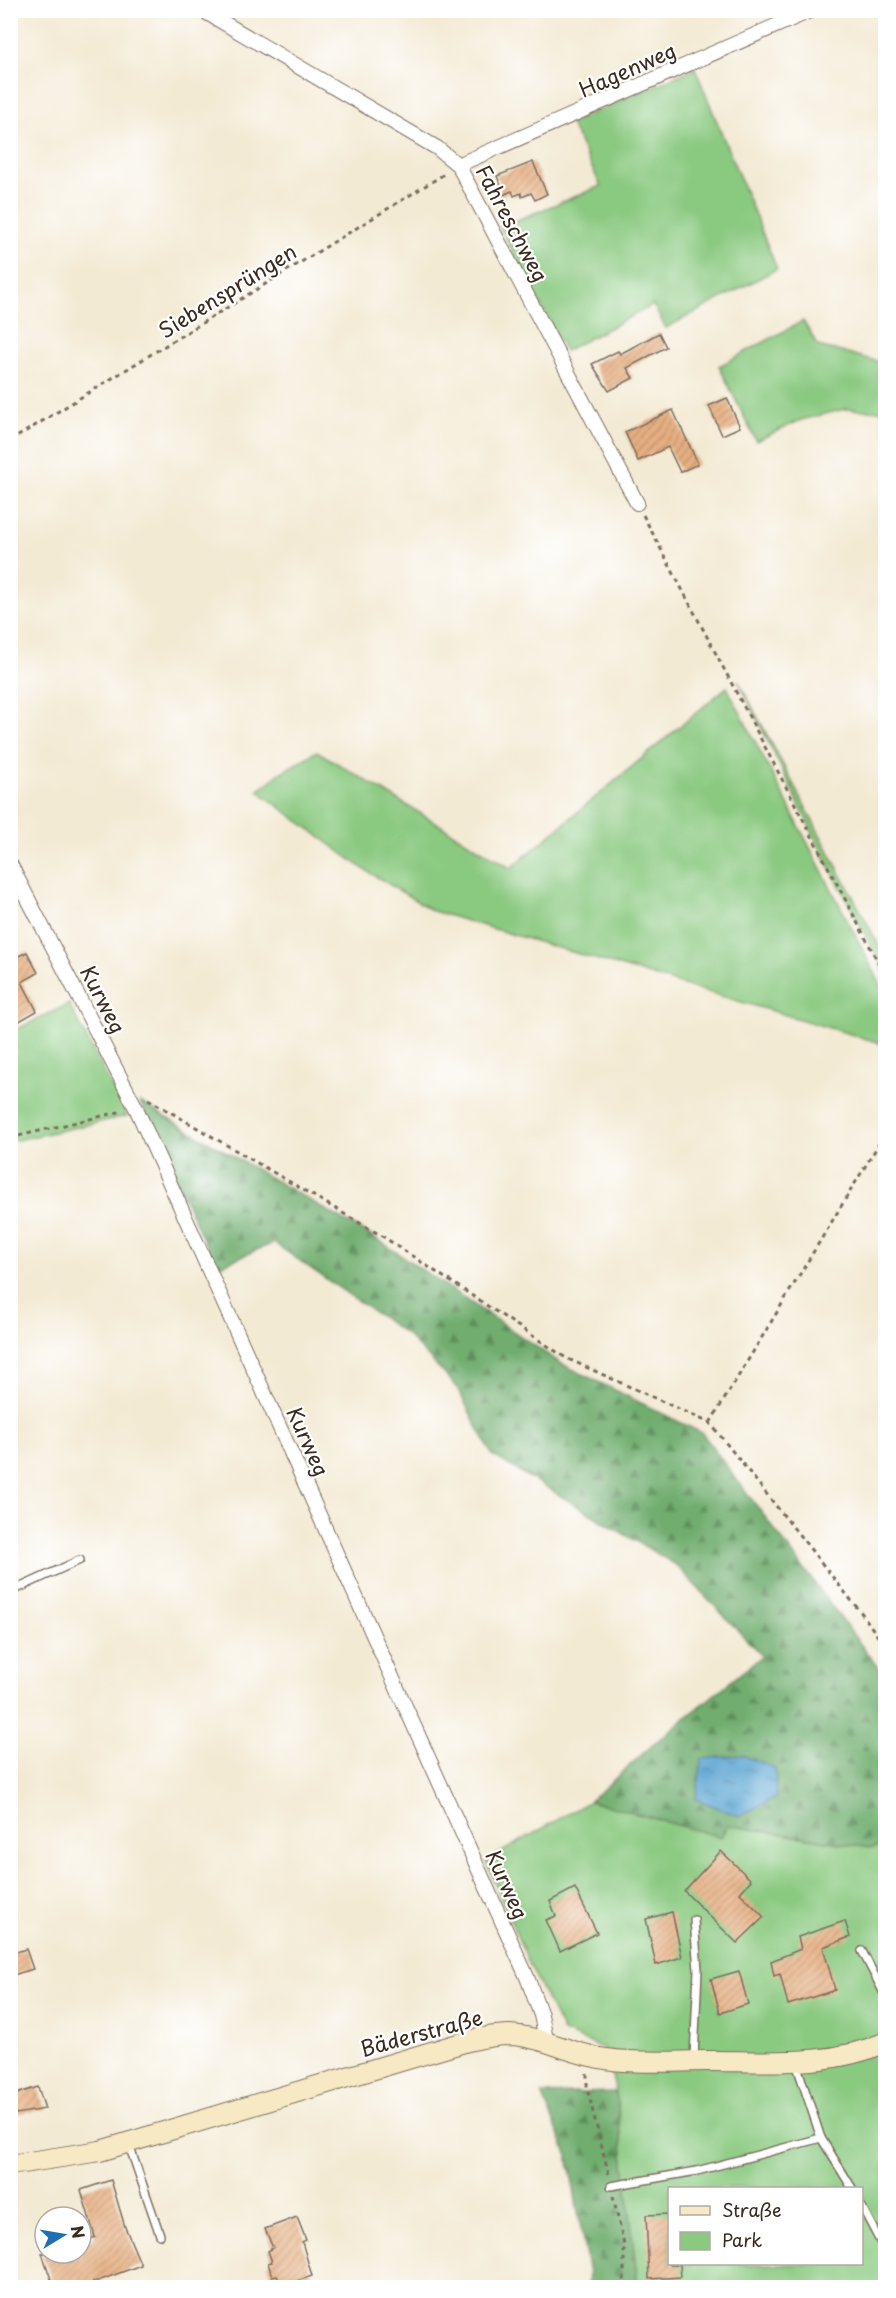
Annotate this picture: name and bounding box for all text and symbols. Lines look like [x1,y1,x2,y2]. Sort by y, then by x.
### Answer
street label: Hagenweg [573,33,681,105]
street label: Fahreschweg [469,159,557,287]
street label: Siebensprüngen [152,235,302,345]
street label: Kurweg [73,959,135,1039]
street label: Kurweg [279,1401,339,1481]
street label: Kurweg [478,1844,538,1924]
street label: Bäderstraße [356,2000,486,2064]
legend [668,2187,863,2265]
text: Straße [722,2196,782,2223]
north arrow [33,2205,93,2265]
text: N [66,2223,92,2240]
text: Park [722,2226,762,2253]

